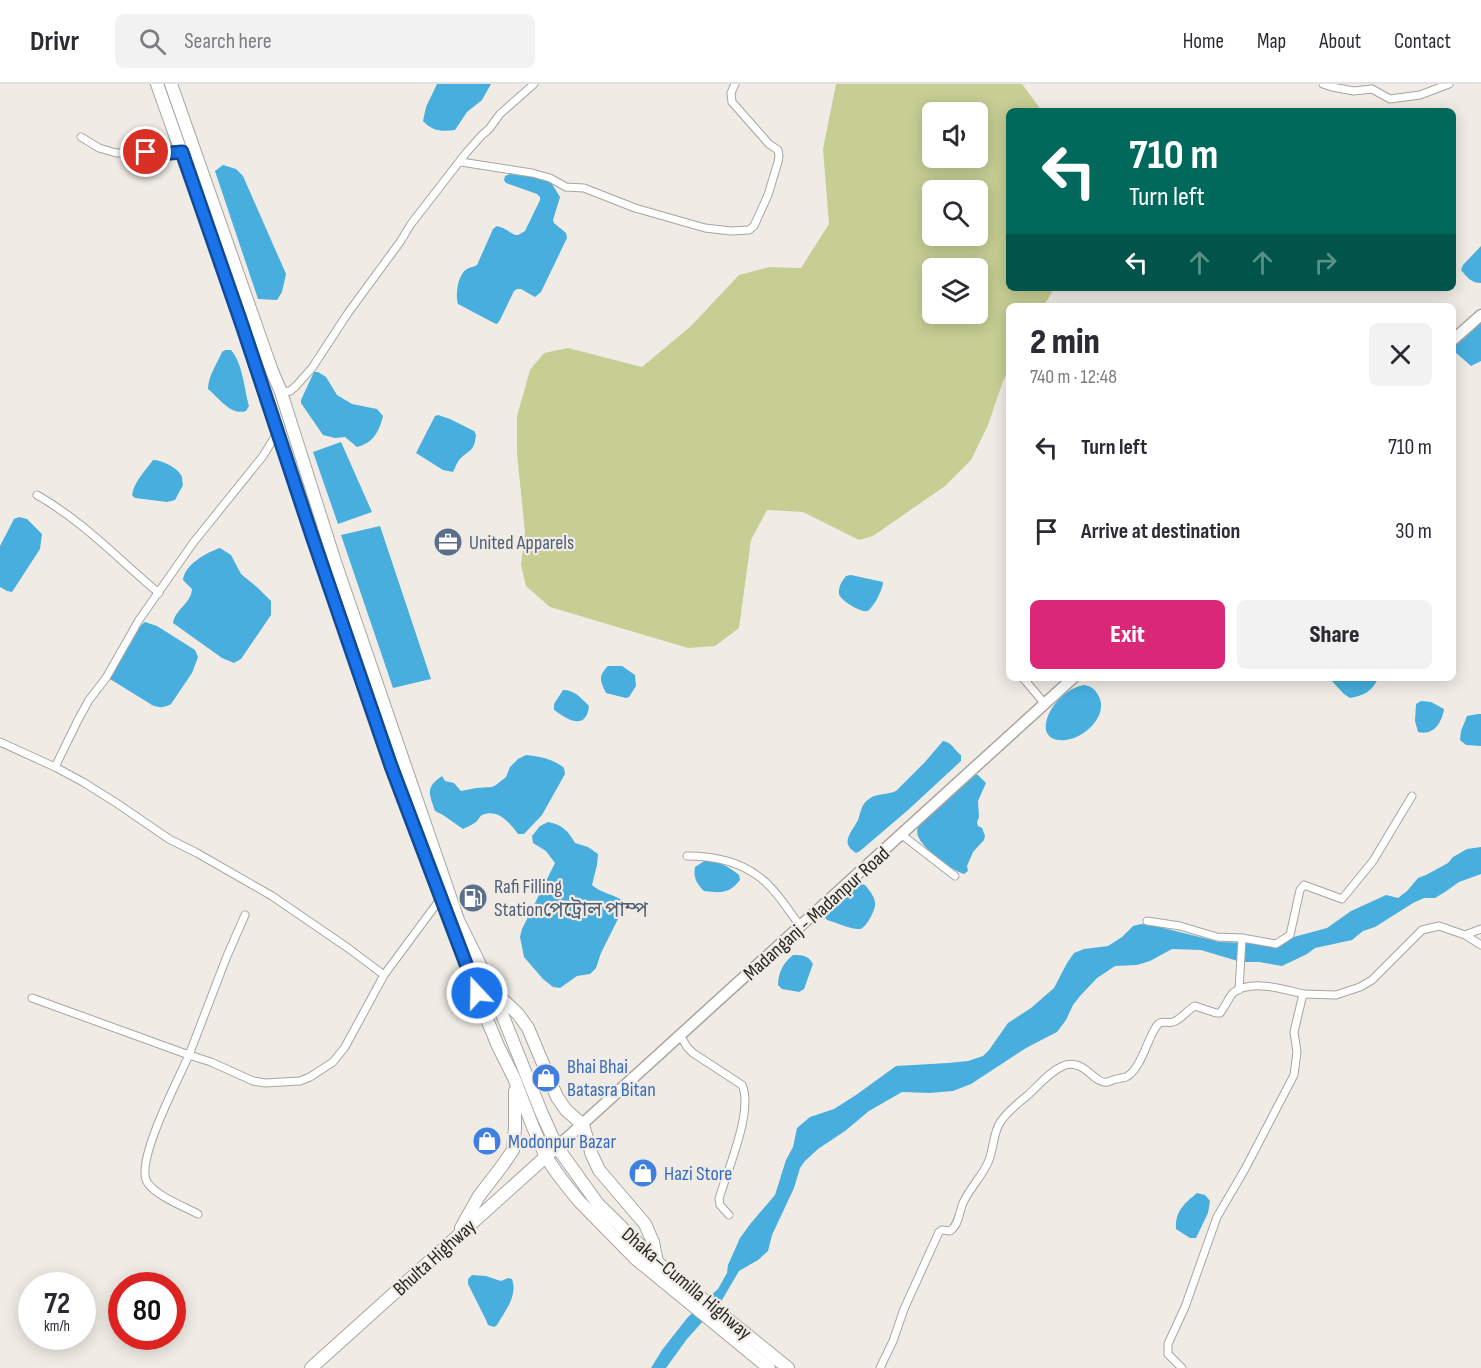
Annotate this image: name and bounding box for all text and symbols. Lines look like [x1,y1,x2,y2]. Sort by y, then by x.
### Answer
search box [115,14,535,68]
text: Drivr [30,25,79,58]
icon: search [136,25,169,58]
text: Search here [184,28,272,55]
text: Home [1183,29,1224,54]
text: Map [1257,29,1286,54]
text: About [1319,29,1361,54]
text: Contact [1394,29,1451,54]
map controls [922,102,988,324]
button: sound [922,102,988,168]
pin [120,126,171,177]
text: 710 m [1129,130,1218,181]
icon: left [1030,132,1108,210]
icon: arrive [129,135,162,168]
button: search [922,180,988,246]
text: Turn left [1129,181,1205,213]
icon: left [1120,246,1153,279]
icon: ahead [1183,246,1216,279]
icon: ahead [1246,246,1279,279]
icon: right [1309,246,1342,279]
button: layers [922,258,988,324]
text: 2 min [1030,321,1100,364]
button: close [1369,323,1432,386]
text: 740 m · 12:48 [1030,365,1117,389]
icon: left [1030,431,1063,464]
text: Turn left [1081,434,1147,461]
text: 710 m [1388,434,1432,461]
icon: arrive [1030,515,1063,548]
text: Arrive at destination [1081,518,1240,545]
text: 30 m [1395,518,1432,545]
office icon: United Apparels [432,526,464,558]
place label: United Apparels [469,531,574,555]
button: Exit [1030,600,1225,669]
button: Share [1237,600,1432,669]
street label: Madanganj - Madanpur Road [739,842,895,986]
place label: Rafi Filling Stationপেট্রোল পাম্প [494,875,648,922]
fuel station icon: Rafi Filling Stationপেট্রোল পাম্প [457,882,489,914]
position arrow [445,961,509,1025]
place label: Bhai Bhai Batasra Bitan [567,1055,656,1102]
shop icon: Bhai Bhai Batasra Bitan [530,1062,562,1094]
shop icon: Modonpur Bazar [471,1125,503,1157]
place label: Modonpur Bazar [508,1130,616,1154]
shop icon: Hazi Store [627,1157,659,1189]
place label: Hazi Store [664,1162,732,1186]
street label: Bhulta Highway [388,1214,481,1301]
street label: Dhaka–Cumilla Highway [617,1222,756,1345]
speed limit sign: 80 [108,1272,186,1350]
text: 72 [44,1286,70,1322]
text: km/h [44,1317,70,1336]

